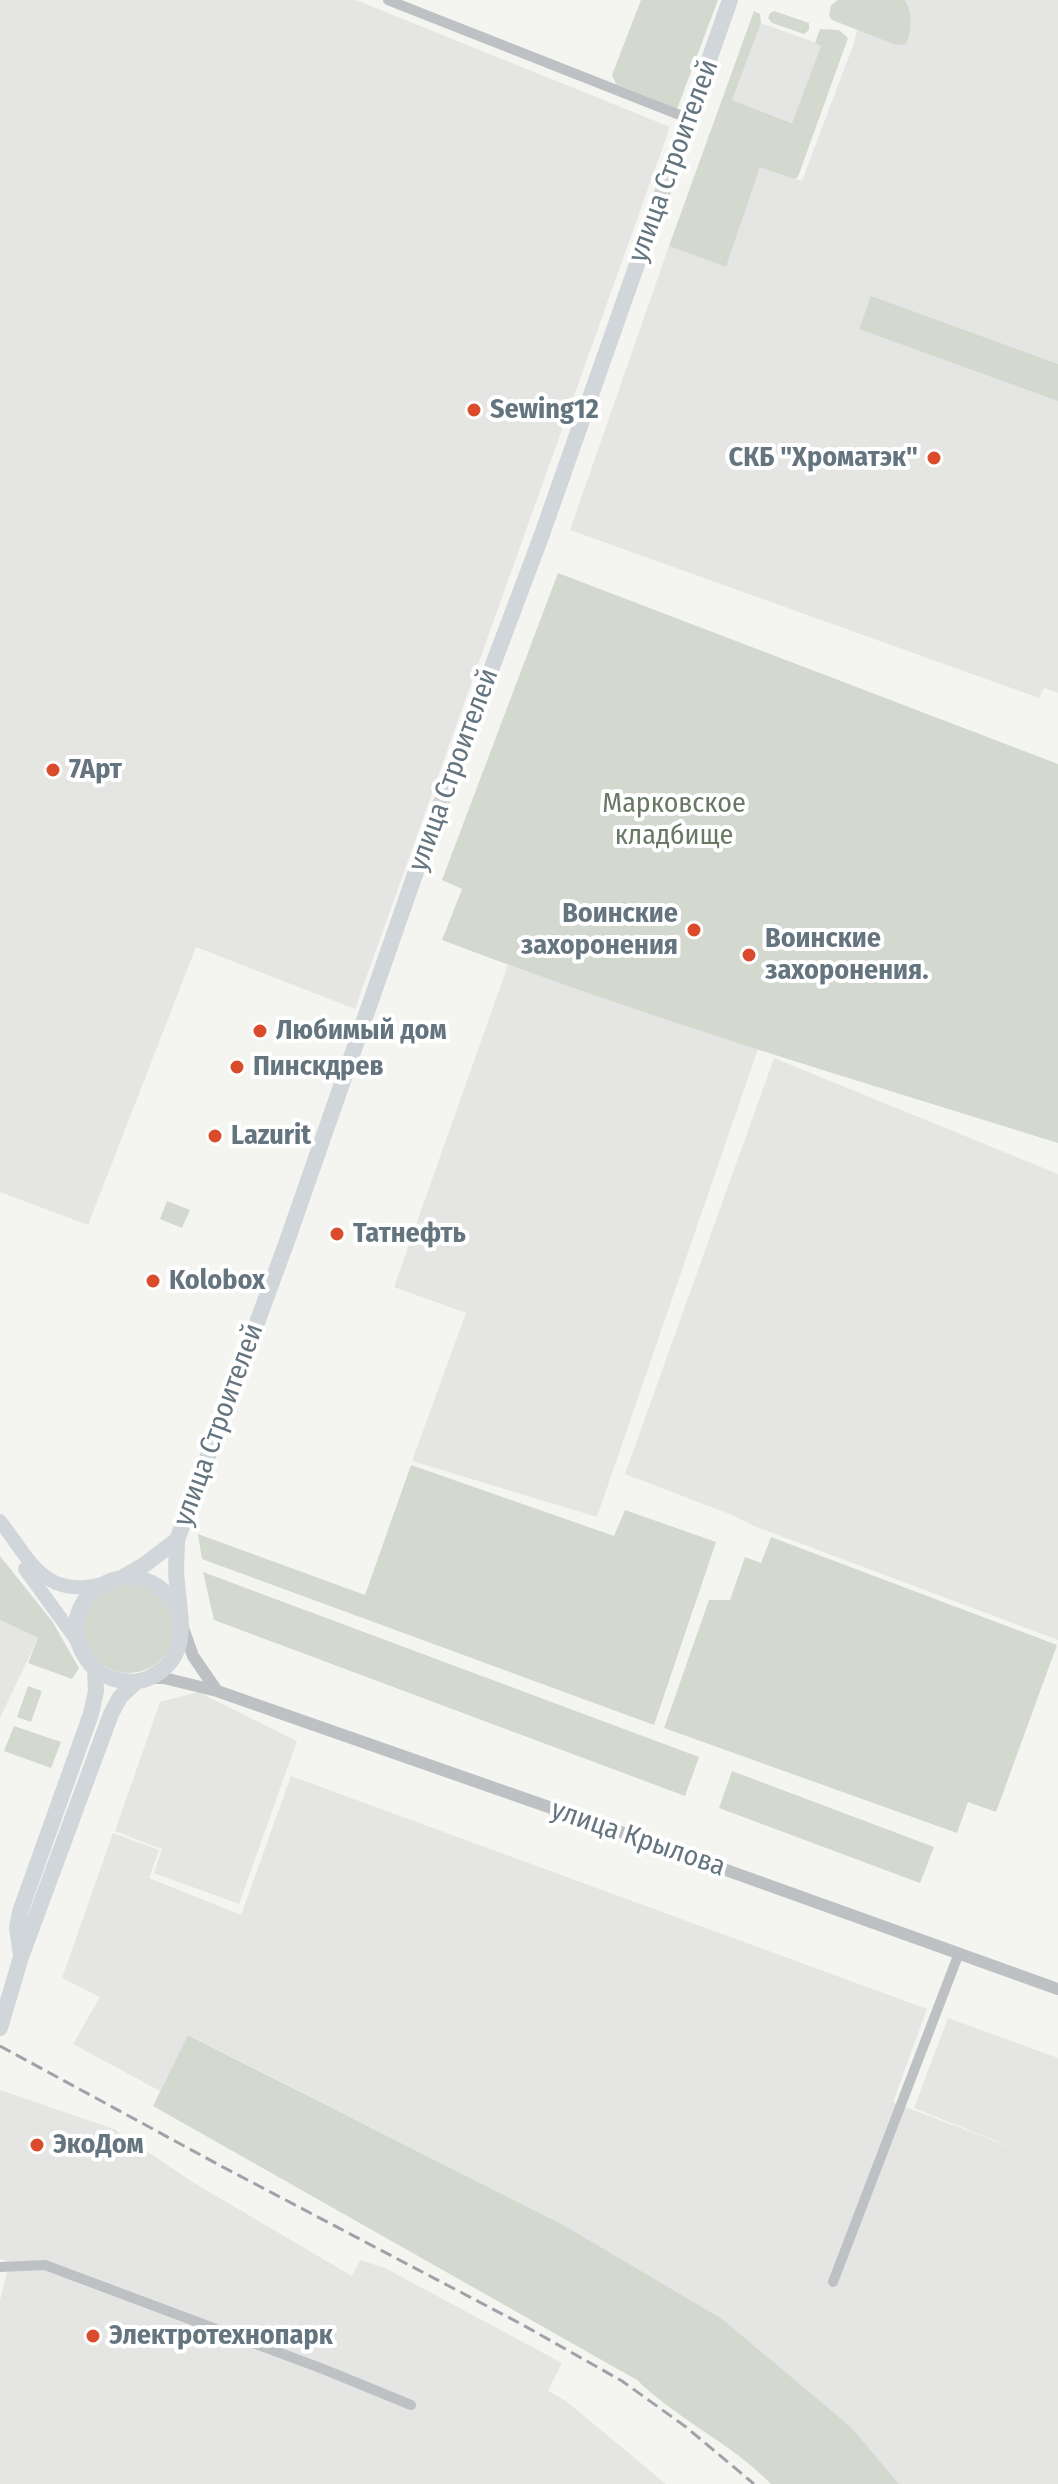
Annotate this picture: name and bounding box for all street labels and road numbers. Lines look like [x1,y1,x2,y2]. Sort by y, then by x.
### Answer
street label: улица Строителей [622,55,726,267]
street label: улица Строителей [402,664,506,876]
street label: улица Строителей [167,1319,271,1531]
street label: улица Крылова [547,1794,729,1884]

